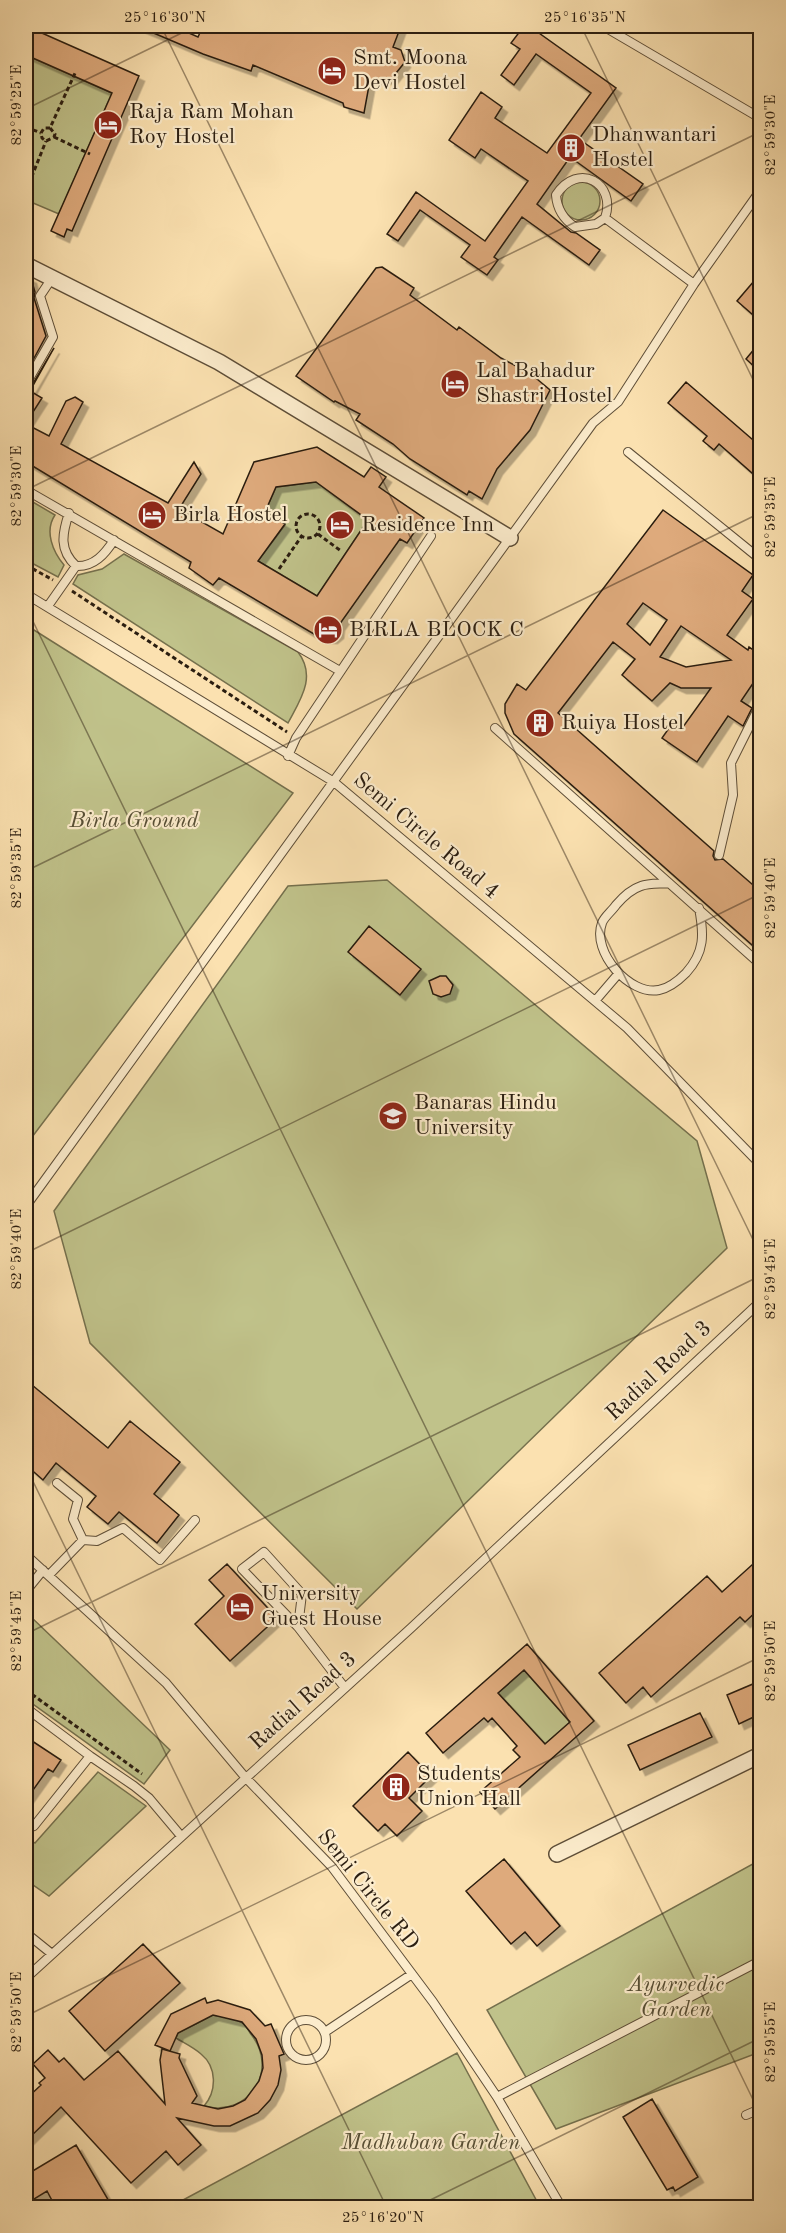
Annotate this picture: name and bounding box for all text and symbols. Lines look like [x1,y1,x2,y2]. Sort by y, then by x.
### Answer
text: 25°16'30"N [124,11,206,26]
text: 25°16'35"N [544,11,626,26]
place label: Smt. Moona Devi Hostel [353,47,467,94]
hotel icon: Smt. Moona Devi Hostel [316,55,348,87]
text: 82°59'25"E [10,65,25,145]
text: 82°59'30"E [764,95,779,175]
place label: Raja Ram Mohan Roy Hostel [129,101,294,148]
hotel icon: Raja Ram Mohan Roy Hostel [92,109,124,141]
place label: Dhanwantari Hostel [592,124,717,171]
building icon: Dhanwantari Hostel [555,132,587,164]
place label: Lal Bahadur Shastri Hostel [476,360,612,407]
hotel icon: Lal Bahadur Shastri Hostel [439,368,471,400]
text: 82°59'30"E [10,446,25,526]
text: 82°59'35"E [764,477,779,557]
hotel icon: Birla Hostel [136,499,168,531]
place label: Birla Hostel [173,504,288,526]
hotel icon: Residence Inn [324,509,356,541]
place label: Residence Inn [361,514,494,536]
hotel icon: BIRLA BLOCK C [312,614,344,646]
place label: BIRLA BLOCK C [349,619,524,641]
building icon: Ruiya Hostel [524,707,556,739]
place label: Ruiya Hostel [561,712,684,734]
street label: Semi Circle Road 4 [349,769,503,903]
park label: Birla Ground [68,810,199,832]
text: 82°59'35"E [10,828,25,908]
text: 82°59'40"E [764,858,779,938]
place label: Banaras Hindu University [414,1092,557,1139]
school or university icon: Banaras Hindu University [377,1100,409,1132]
text: 82°59'40"E [10,1209,25,1289]
text: 82°59'45"E [764,1239,779,1319]
street label: Radial Road 3 [602,1317,716,1425]
place label: University Guest House [261,1583,382,1630]
text: 82°59'45"E [10,1591,25,1671]
hotel icon: University Guest House [224,1591,256,1623]
text: 82°59'50"E [764,1621,779,1701]
street label: Radial Road 3 [245,1648,361,1754]
place label: Students Union Hall [417,1763,521,1810]
building icon: Students Union Hall [380,1771,412,1803]
street label: Semi Circle RD [313,1826,423,1954]
text: 82°59'50"E [10,1972,25,2052]
park label: Ayurvedic Garden [626,1974,725,2021]
text: 82°59'55"E [764,2002,779,2082]
park label: Madhuban Garden [341,2132,521,2154]
text: 25°16'20"N [342,2211,424,2226]

